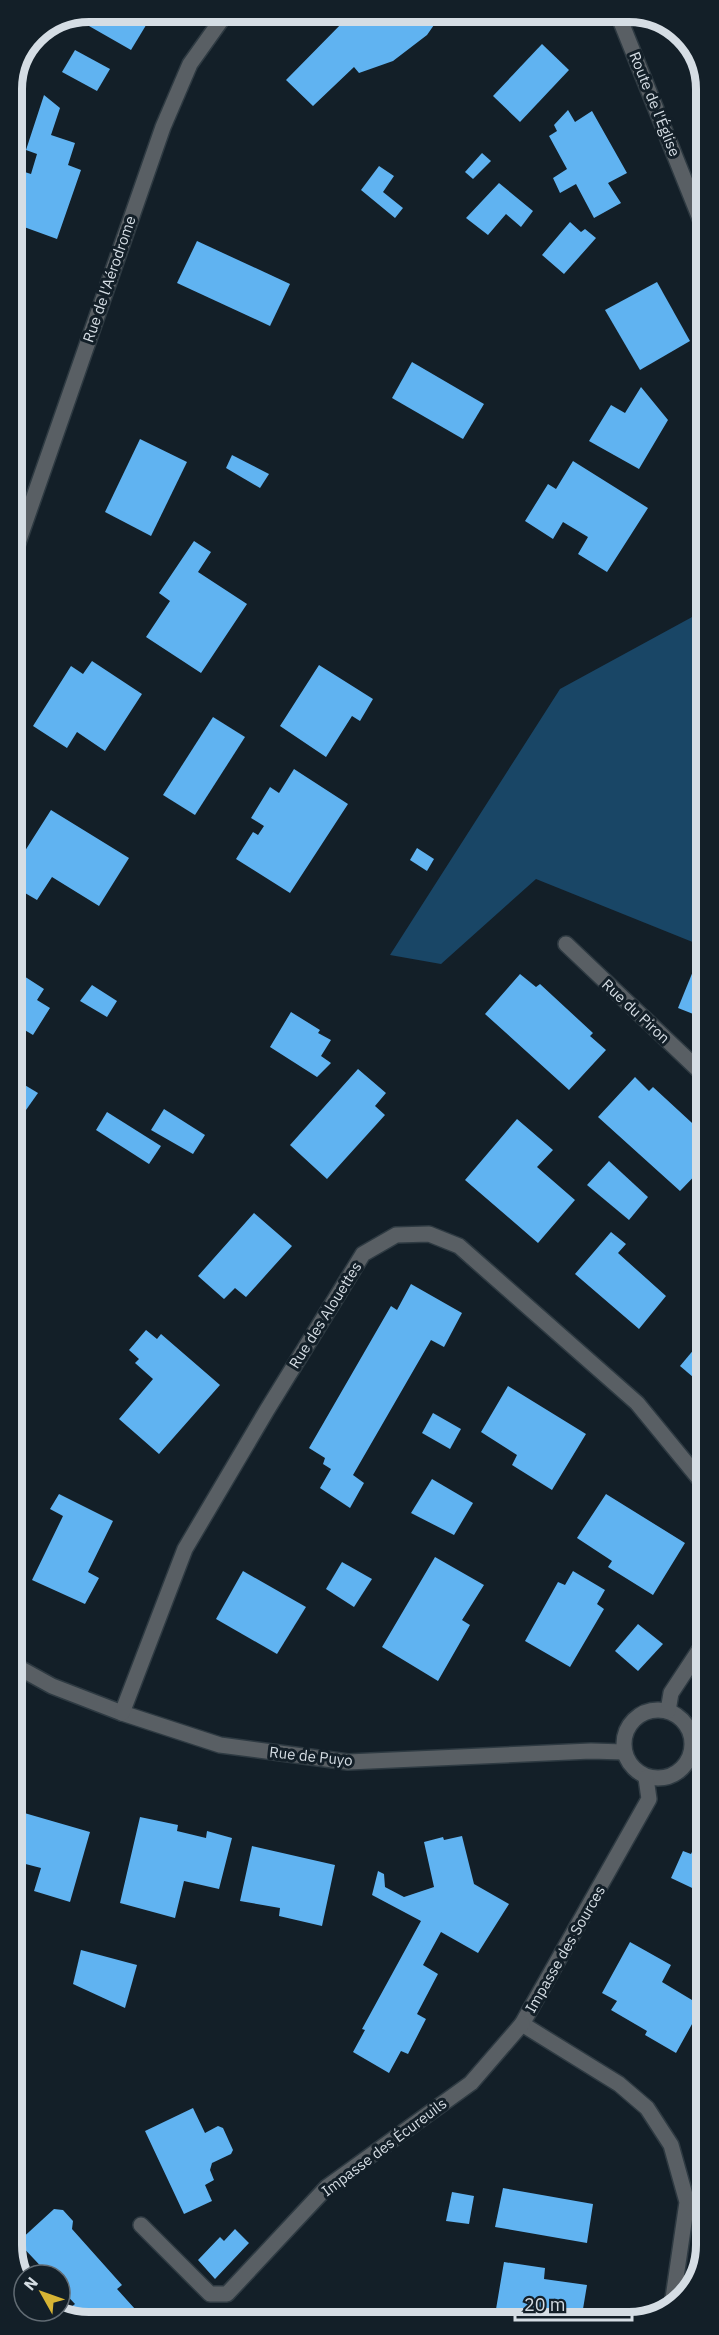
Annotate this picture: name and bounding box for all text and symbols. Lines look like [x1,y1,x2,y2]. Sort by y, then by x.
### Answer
street label: Route de l'Église [625,49,685,159]
street label: Rue de l'Aérodrome [78,213,140,345]
street label: Rue du Piron [598,975,674,1047]
street label: Rue des Alouettes [285,1258,365,1372]
street label: Rue de Puyo [268,1742,354,1770]
street label: Impasse des Sources [521,1882,609,2016]
street label: Impasse des Écureuils [318,2094,450,2200]
north arrow [12,2263,72,2323]
text: N [19,2272,42,2294]
scale bar [515,2284,632,2322]
text: 20 m [524,2293,566,2316]

